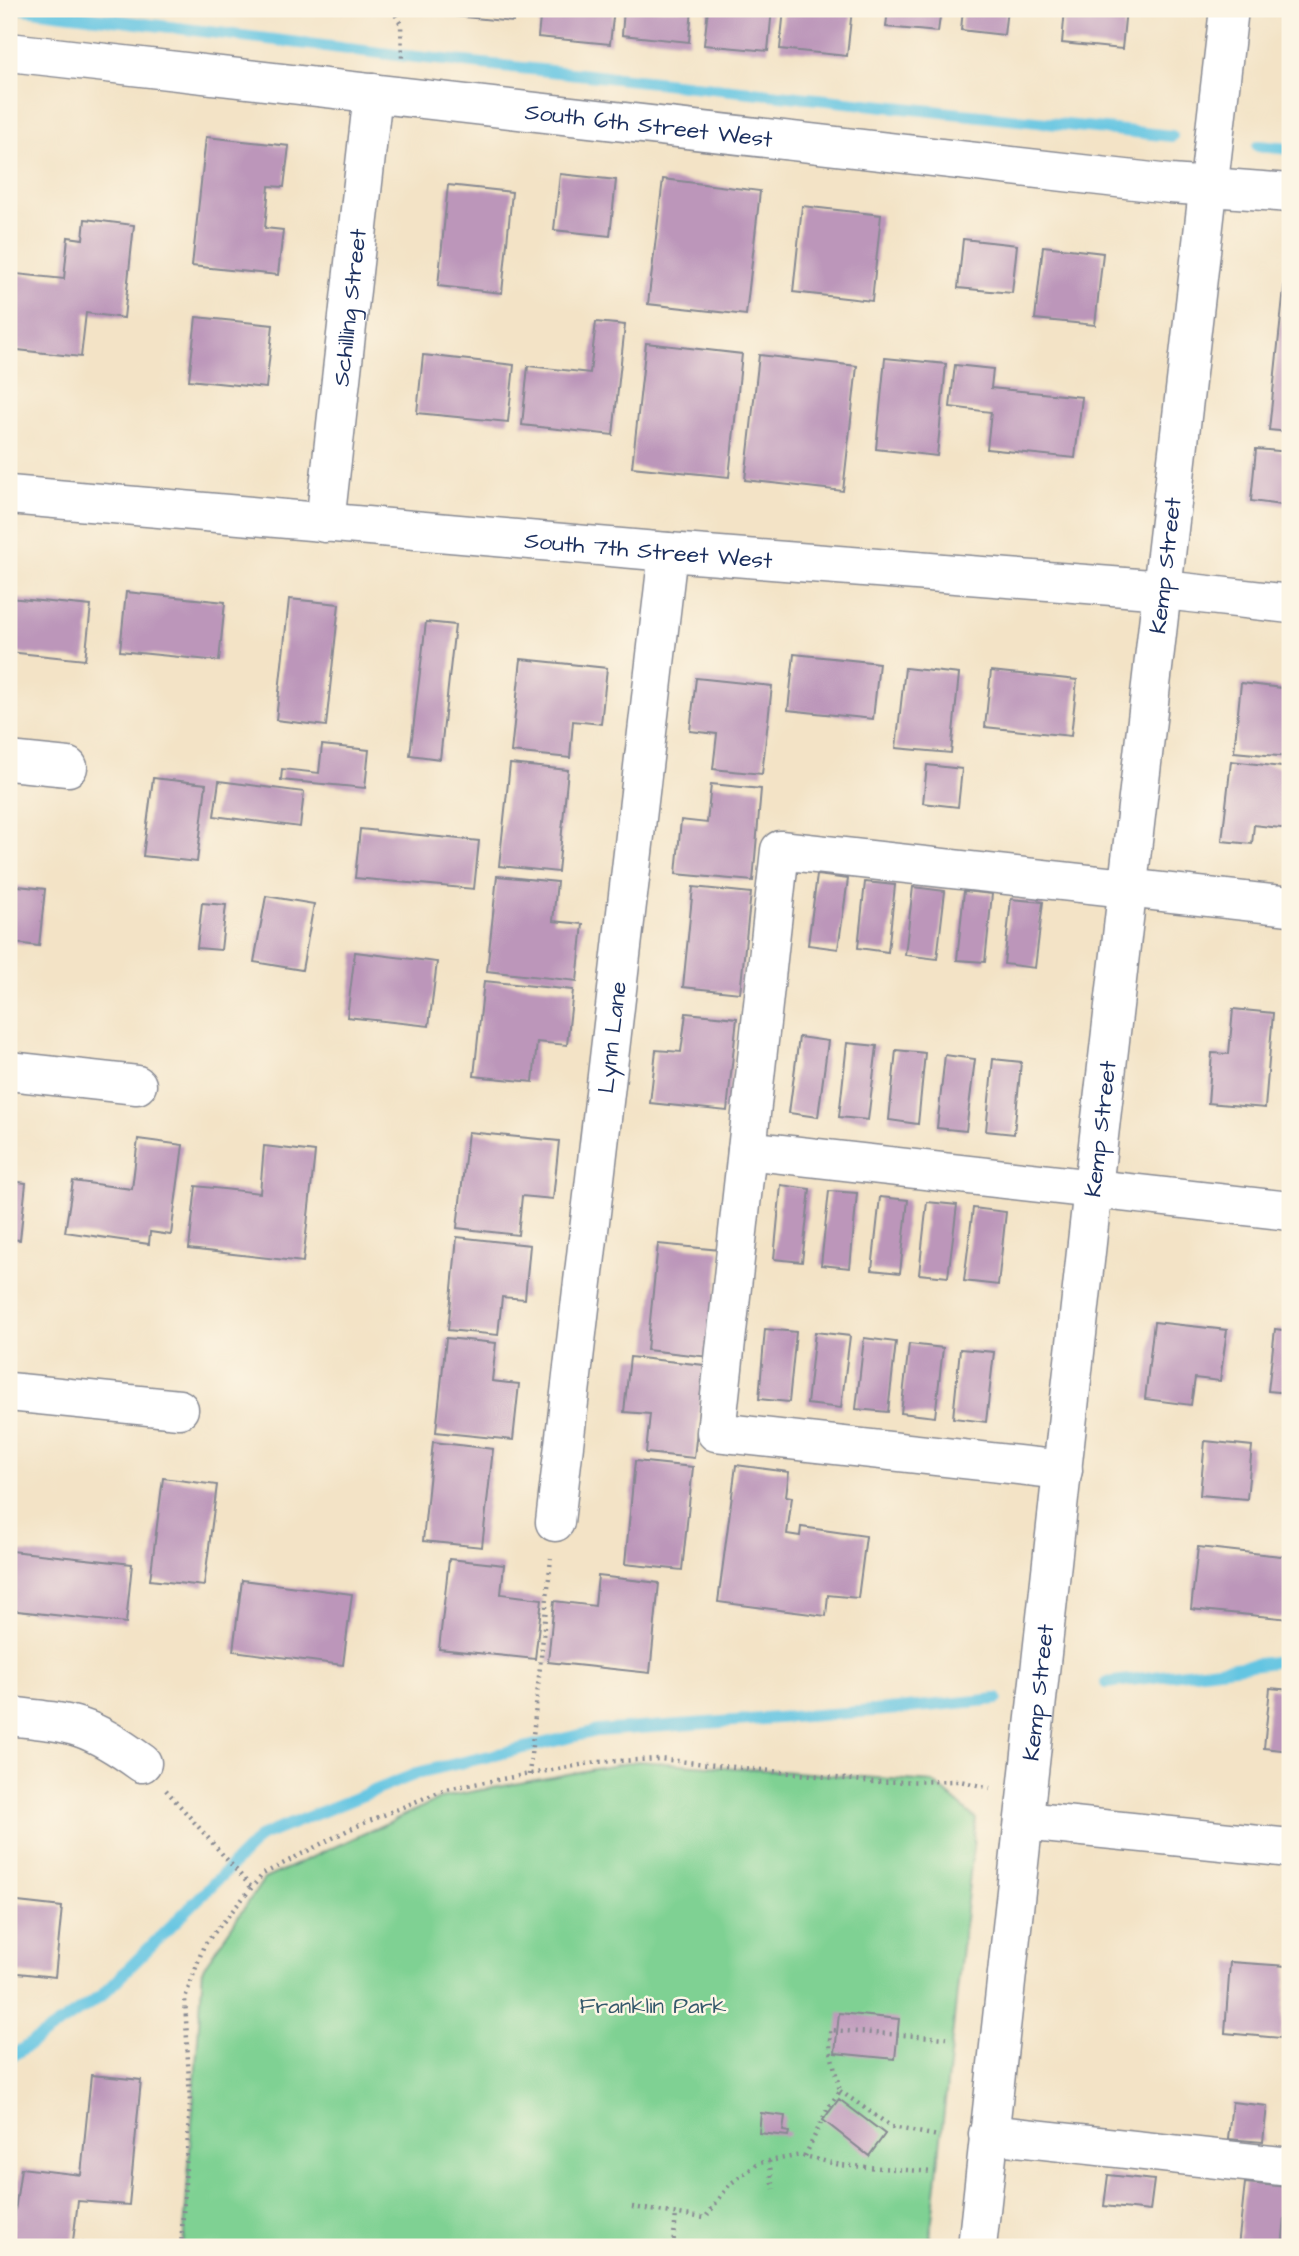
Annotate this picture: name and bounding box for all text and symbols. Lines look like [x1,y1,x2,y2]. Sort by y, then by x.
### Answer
street label: South 6th Street West [523,96,775,156]
street label: Schilling Street [325,226,375,388]
street label: Kemp Street [1142,495,1190,636]
street label: South 7th Street West [523,525,774,577]
street label: Lynn Lane [590,980,635,1095]
street label: Kemp Street [1077,1058,1125,1199]
street label: Kemp Street [1015,1622,1062,1762]
park label: Franklin Park [580,1990,726,2022]

